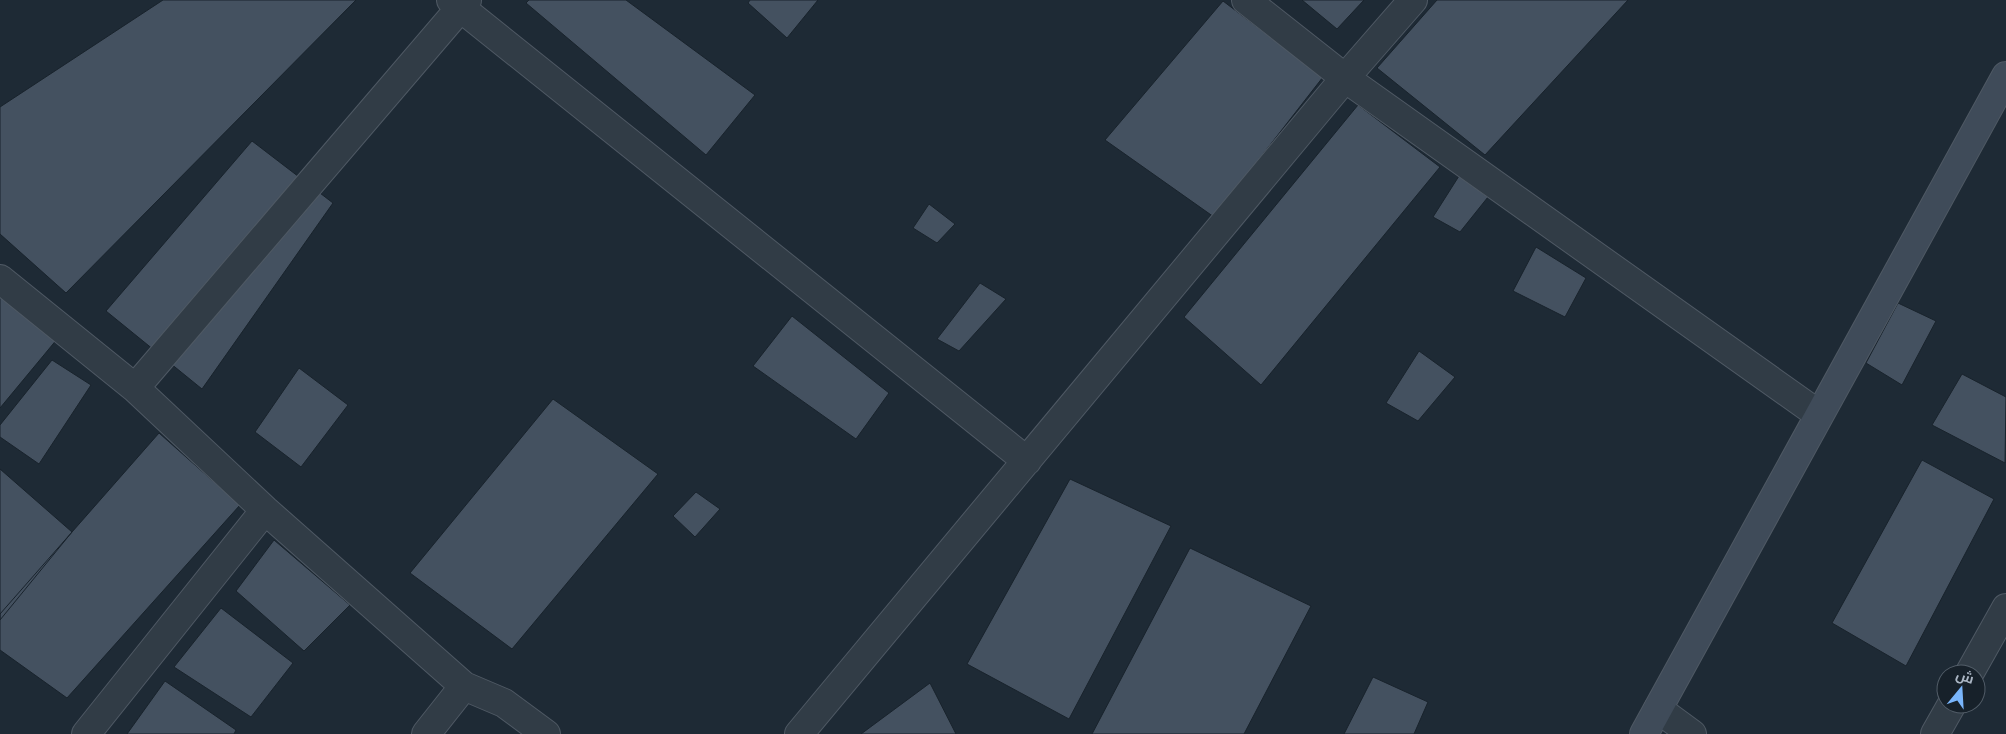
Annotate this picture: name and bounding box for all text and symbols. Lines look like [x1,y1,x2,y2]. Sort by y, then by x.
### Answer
north arrow [1936,664,1986,714]
text: ش [1954,666,1976,688]

